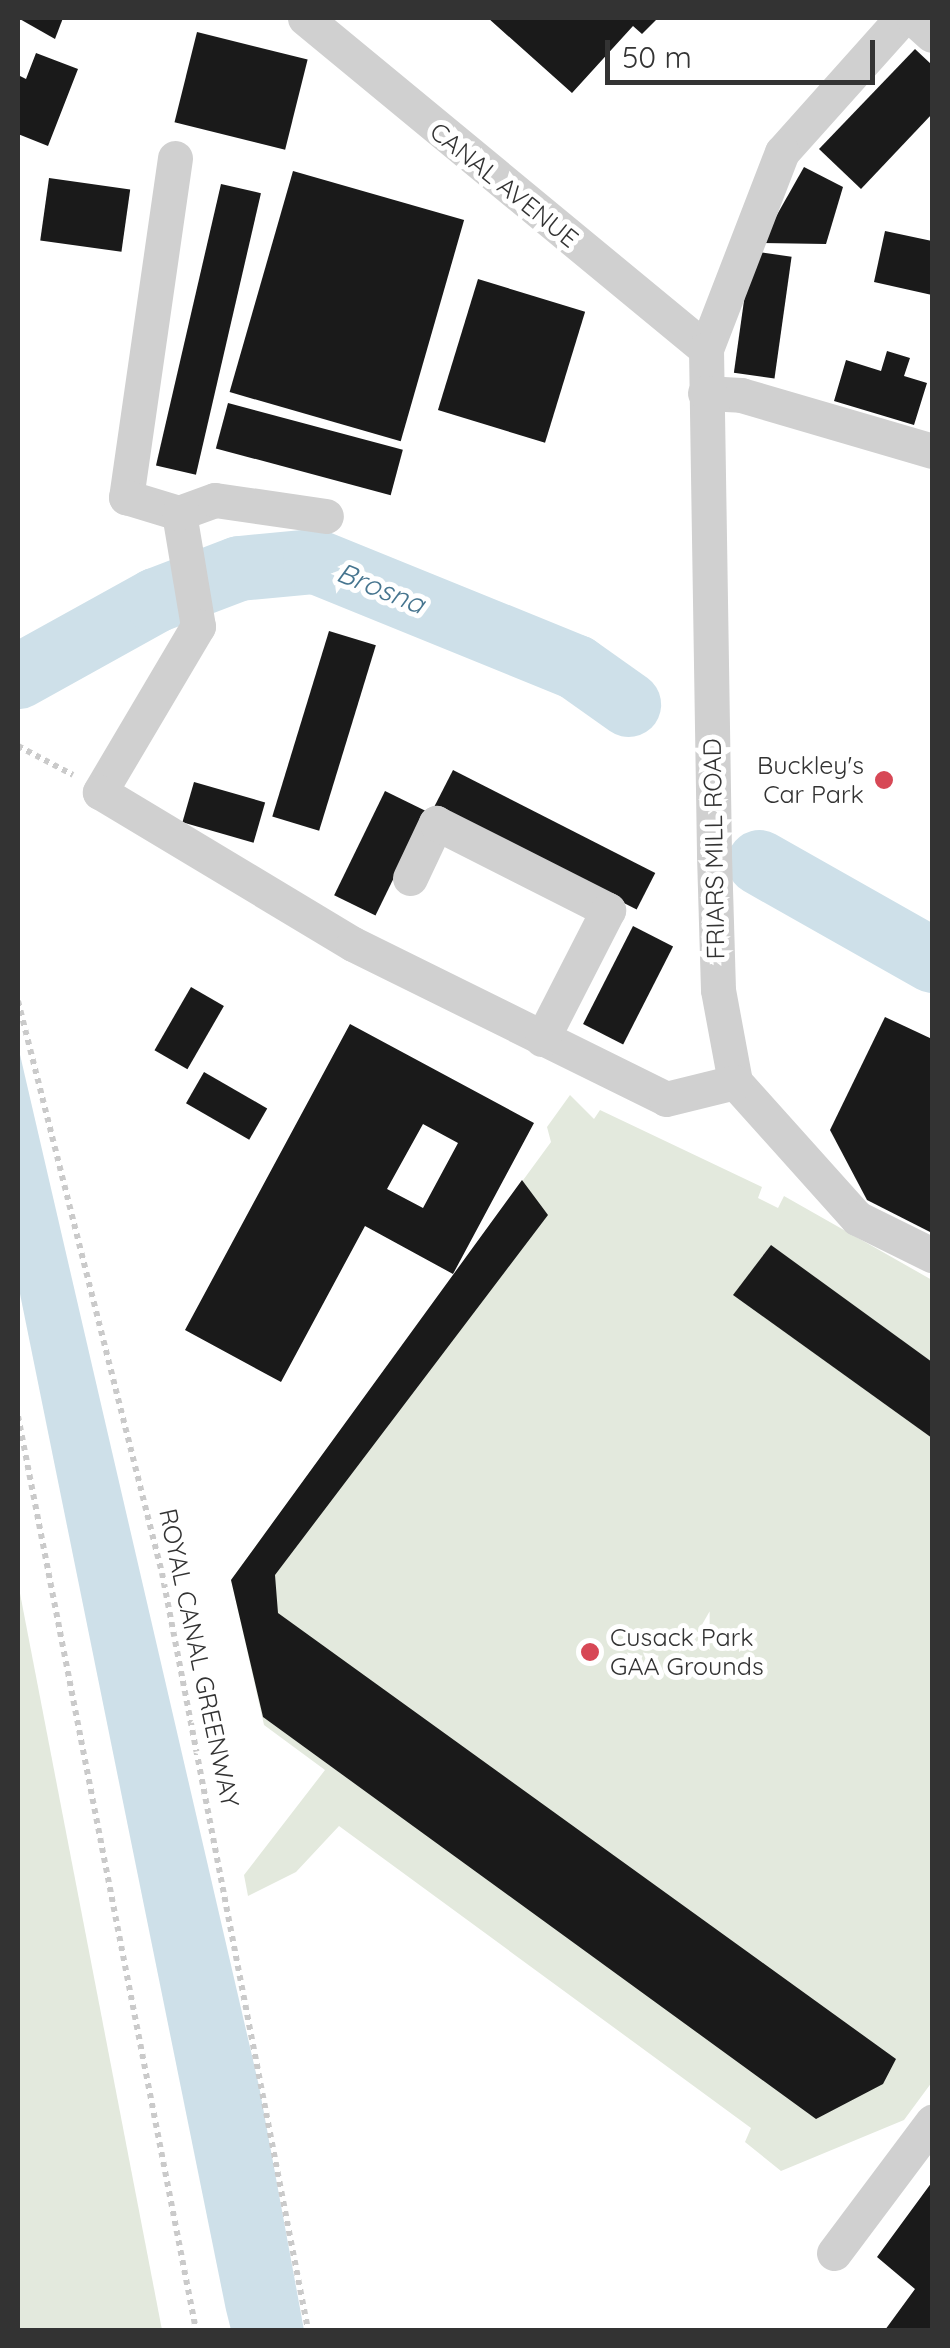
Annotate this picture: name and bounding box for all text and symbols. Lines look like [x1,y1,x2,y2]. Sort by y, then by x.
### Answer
scale bar [610,20,880,82]
text: 50 m [622,38,692,76]
street label: CANAL AVENUE [424,116,584,254]
water label: Brosna [332,555,430,621]
street label: FRIARS MILL ROAD [697,738,731,960]
place label: Buckley's Car Park [757,751,864,810]
marker: Buckley's Car Park [873,769,895,791]
street label: ROYAL CANAL GREENWAY [153,1506,245,1810]
place label: Cusack Park GAA Grounds [610,1623,764,1682]
marker: Cusack Park GAA Grounds [579,1641,601,1663]

